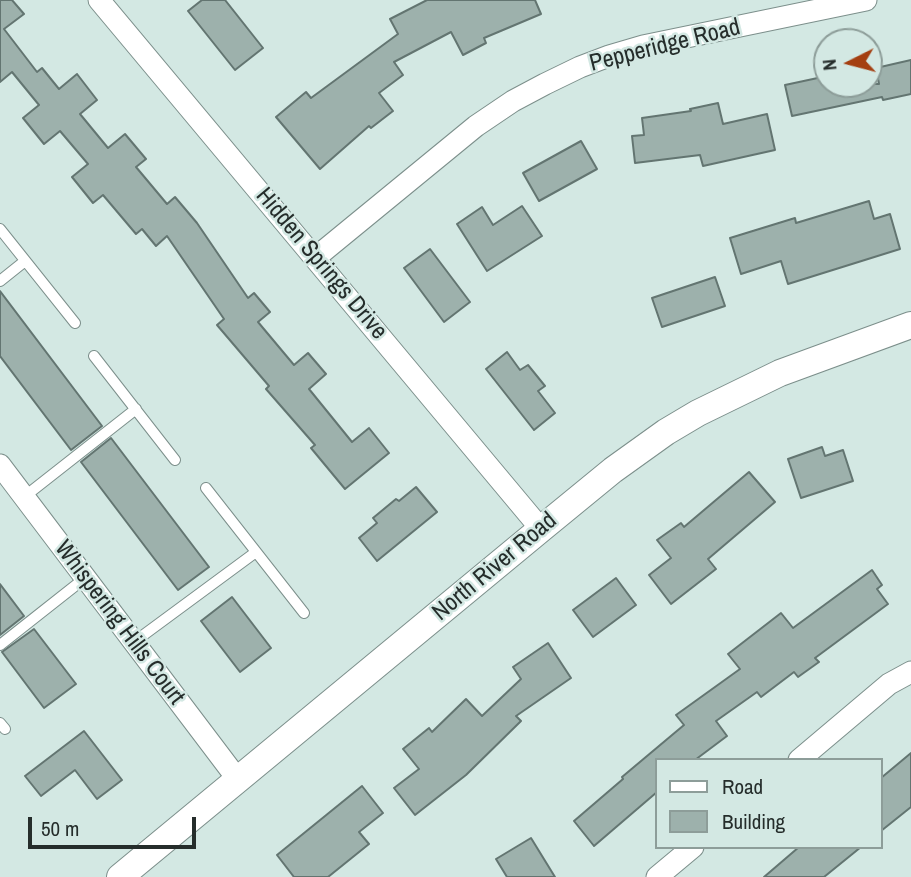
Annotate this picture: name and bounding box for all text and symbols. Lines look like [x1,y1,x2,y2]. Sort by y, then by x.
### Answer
street label: Pepperidge Road [587,13,743,79]
north arrow [813,28,883,98]
text: N [816,58,843,72]
street label: Hidden Springs Drive [249,182,393,346]
street label: North River Road [427,507,563,627]
street label: Whispering Hills Court [48,535,190,711]
legend [656,758,883,849]
text: Road [722,772,763,801]
scale bar [32,804,200,848]
text: Building [722,807,785,836]
text: 50 m [41,814,79,843]

